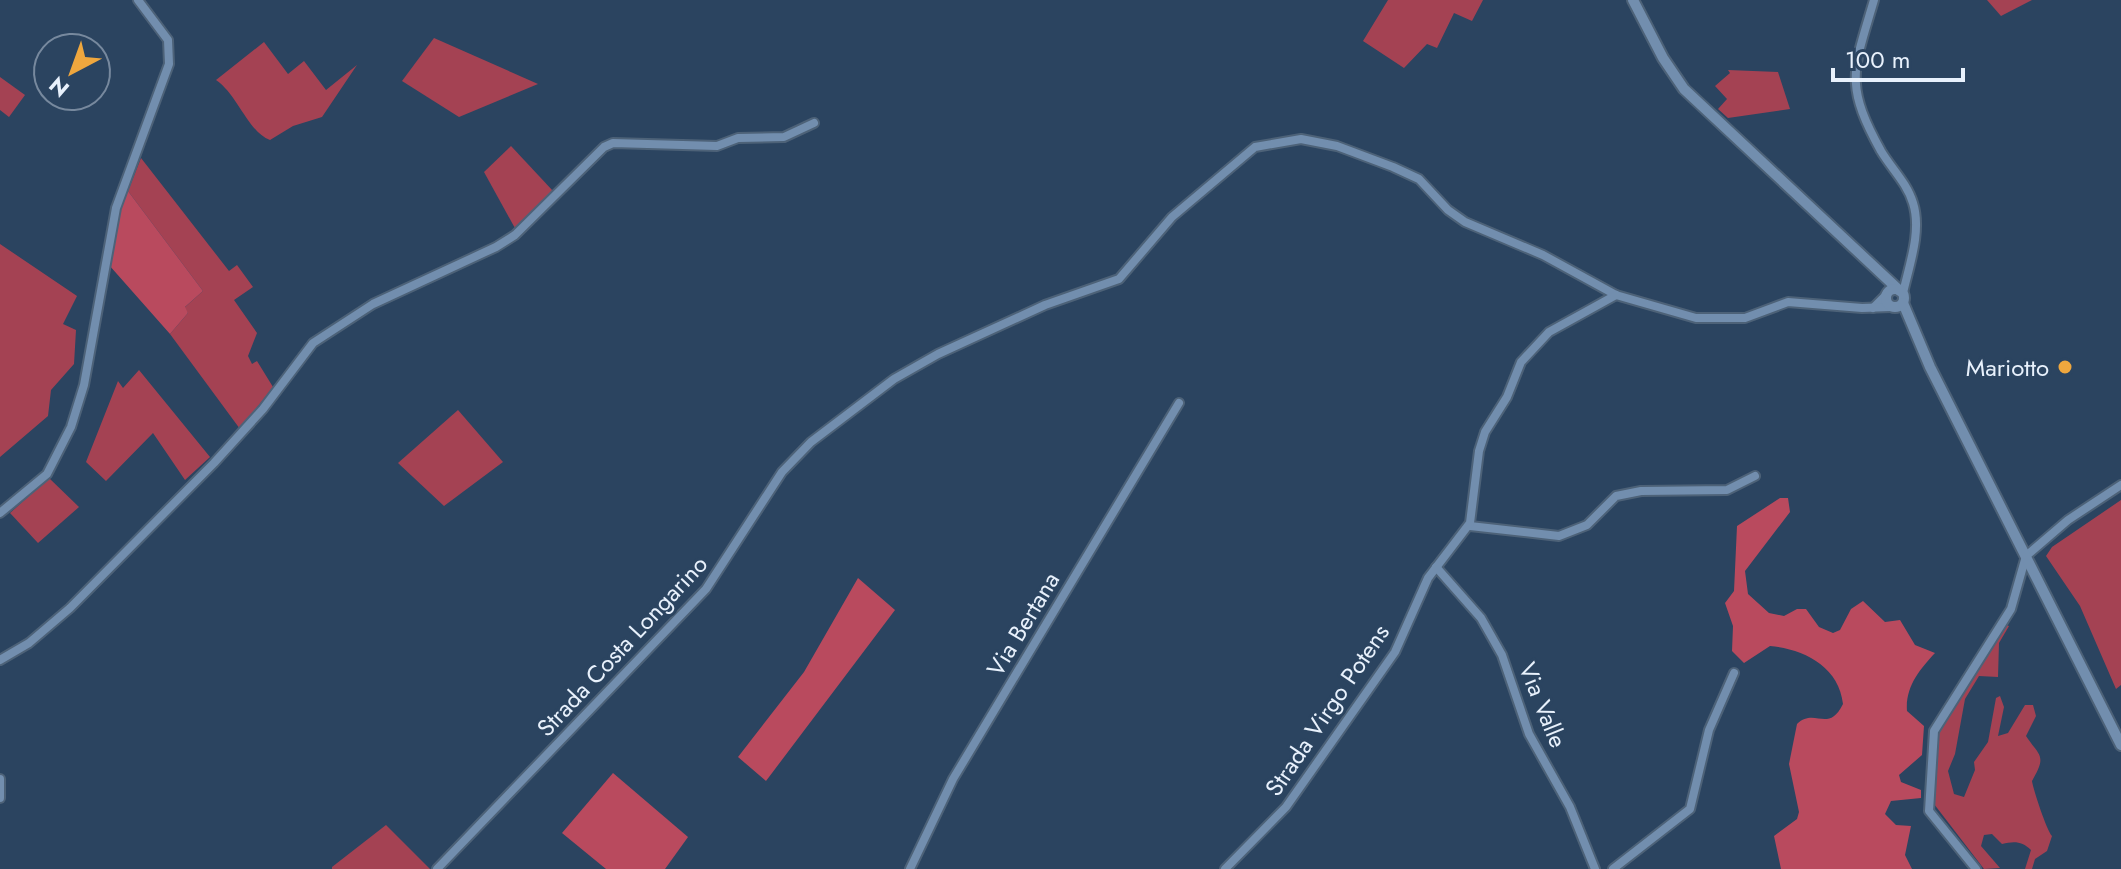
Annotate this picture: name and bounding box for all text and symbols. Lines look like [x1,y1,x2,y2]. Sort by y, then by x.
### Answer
north arrow [32,32,112,112]
scale bar [1833,32,1963,82]
text: 100 m [1845,42,1911,77]
text: N [42,69,76,105]
place label: Mariotto [1966,350,2049,385]
marker: Mariotto [2056,358,2074,376]
street label: Strada Costa Longarino [528,547,716,745]
street label: Via Bertana [978,565,1068,683]
street label: Strada Virgo Potens [1256,617,1398,803]
street label: Via Valle [1510,657,1576,753]

